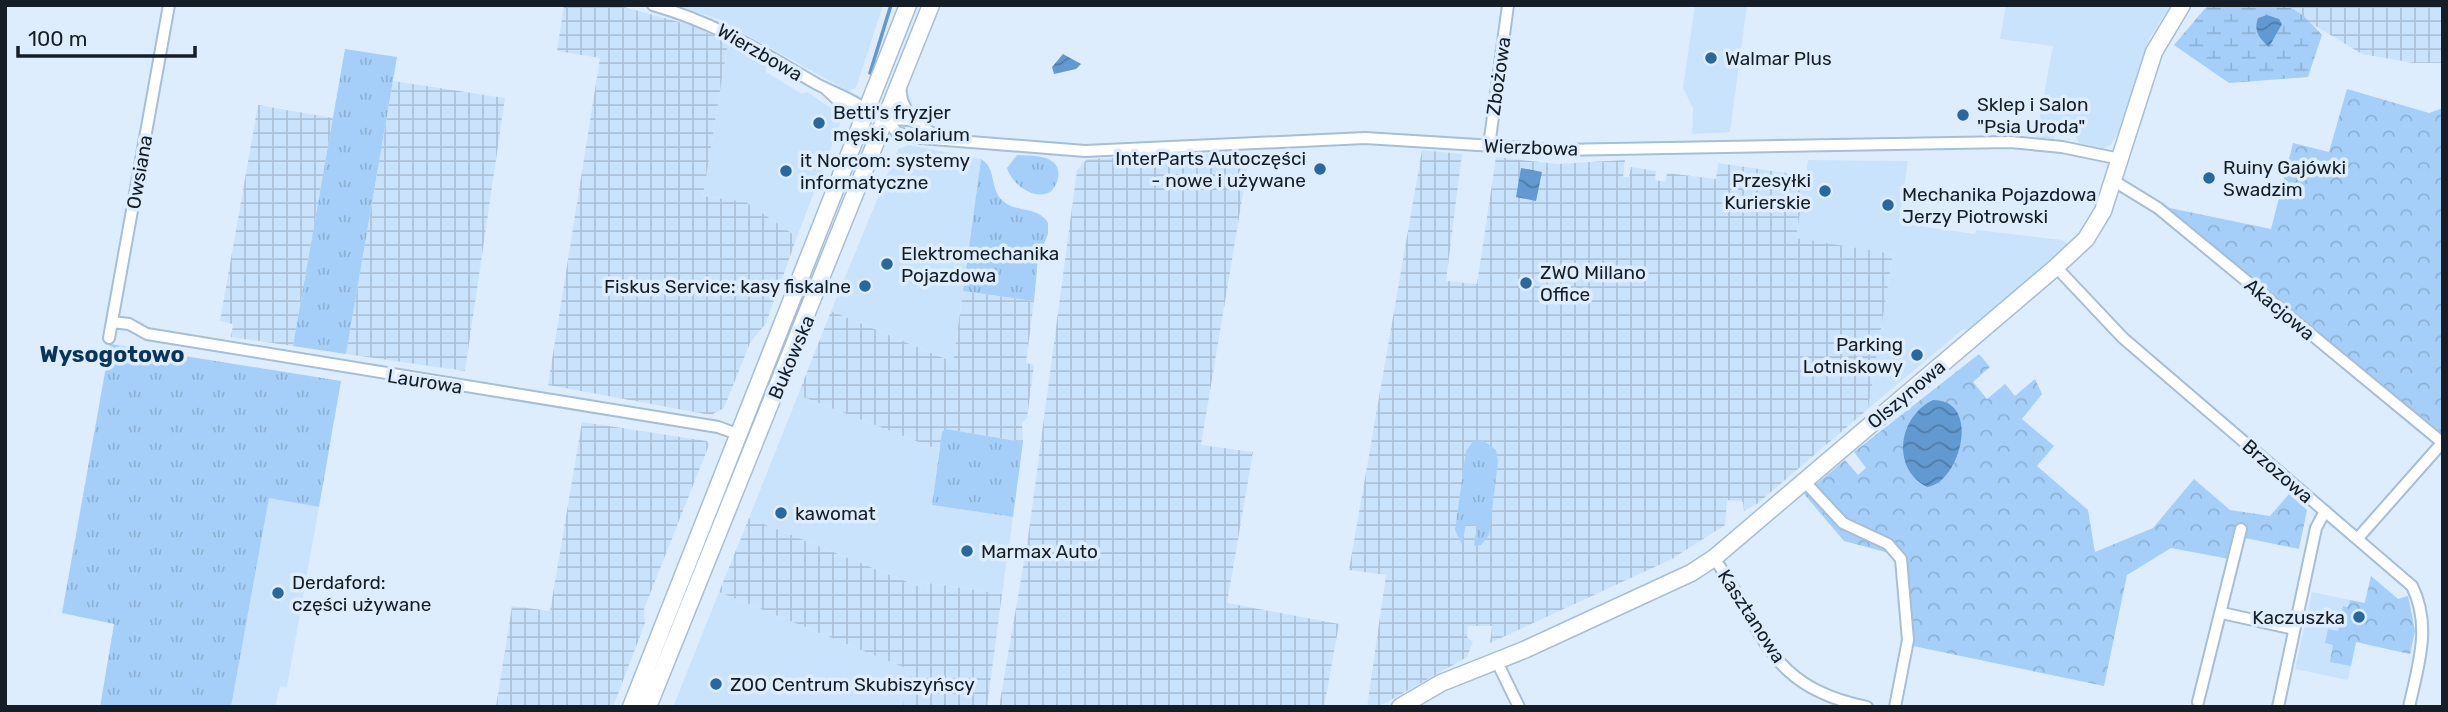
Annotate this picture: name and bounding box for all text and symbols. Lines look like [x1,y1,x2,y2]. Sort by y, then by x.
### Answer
scale bar [18,14,194,58]
street label: Wierzbowa [713,19,807,86]
text: 100 m [28,26,87,51]
street label: Zbożowa [1482,35,1515,117]
place label: Walmar Plus [1725,47,1832,70]
marker: Walmar Plus [1703,50,1719,66]
place label: Sklep i Salon "Psia Uroda" [1977,93,2088,138]
place label: Betti's fryzjer męski, solarium [833,101,970,146]
marker: Sklep i Salon "Psia Uroda" [1955,107,1971,123]
marker: Betti's fryzjer męski, solarium [811,115,827,131]
street label: Owsiana [122,133,157,211]
street label: Wierzbowa [1483,134,1579,161]
place label: InterParts Autoczęści - nowe i używane [1115,147,1306,192]
place label: it Norcom: systemy informatyczne [800,149,970,194]
place label: Ruiny Gajówki Swadzim [2223,156,2346,201]
marker: InterParts Autoczęści - nowe i używane [1312,161,1328,177]
marker: it Norcom: systemy informatyczne [778,163,794,179]
place label: Przesyłki Kurierskie [1724,169,1811,214]
marker: Ruiny Gajówki Swadzim [2201,170,2217,186]
marker: Przesyłki Kurierskie [1817,183,1833,199]
place label: Mechanika Pojazdowa Jerzy Piotrowski [1902,183,2096,228]
marker: Mechanika Pojazdowa Jerzy Piotrowski [1880,197,1896,213]
place label: Elektromechanika Pojazdowa [901,242,1059,287]
marker: Elektromechanika Pojazdowa [879,256,895,272]
place label: ZWO Millano Office [1540,261,1646,306]
street label: Akacjowa [2240,274,2319,345]
place label: Fiskus Service: kasy fiskalne [604,275,851,298]
marker: ZWO Millano Office [1518,275,1534,291]
marker: Fiskus Service: kasy fiskalne [857,278,873,294]
street label: Bukowska [764,312,819,403]
place label: Parking Lotniskowy [1803,333,1903,378]
district label: Wysogotowo [39,340,185,368]
marker: Parking Lotniskowy [1909,347,1925,363]
street label: Olszynowa [1863,355,1950,434]
street label: Laurowa [386,364,464,399]
street label: Brzozowa [2238,435,2318,508]
place label: kawomat [795,502,876,525]
marker: kawomat [773,505,789,521]
place label: Marmax Auto [981,540,1098,563]
marker: Marmax Auto [959,543,975,559]
street label: Kasztanowa [1713,565,1790,667]
place label: Derdaford: części używane [292,571,431,616]
marker: Derdaford: części używane [270,585,286,601]
place label: Kaczuszka [2252,606,2345,629]
marker: Kaczuszka [2351,609,2367,625]
place label: ZOO Centrum Skubiszyńscy [730,673,975,696]
marker: ZOO Centrum Skubiszyńscy [708,676,724,692]

